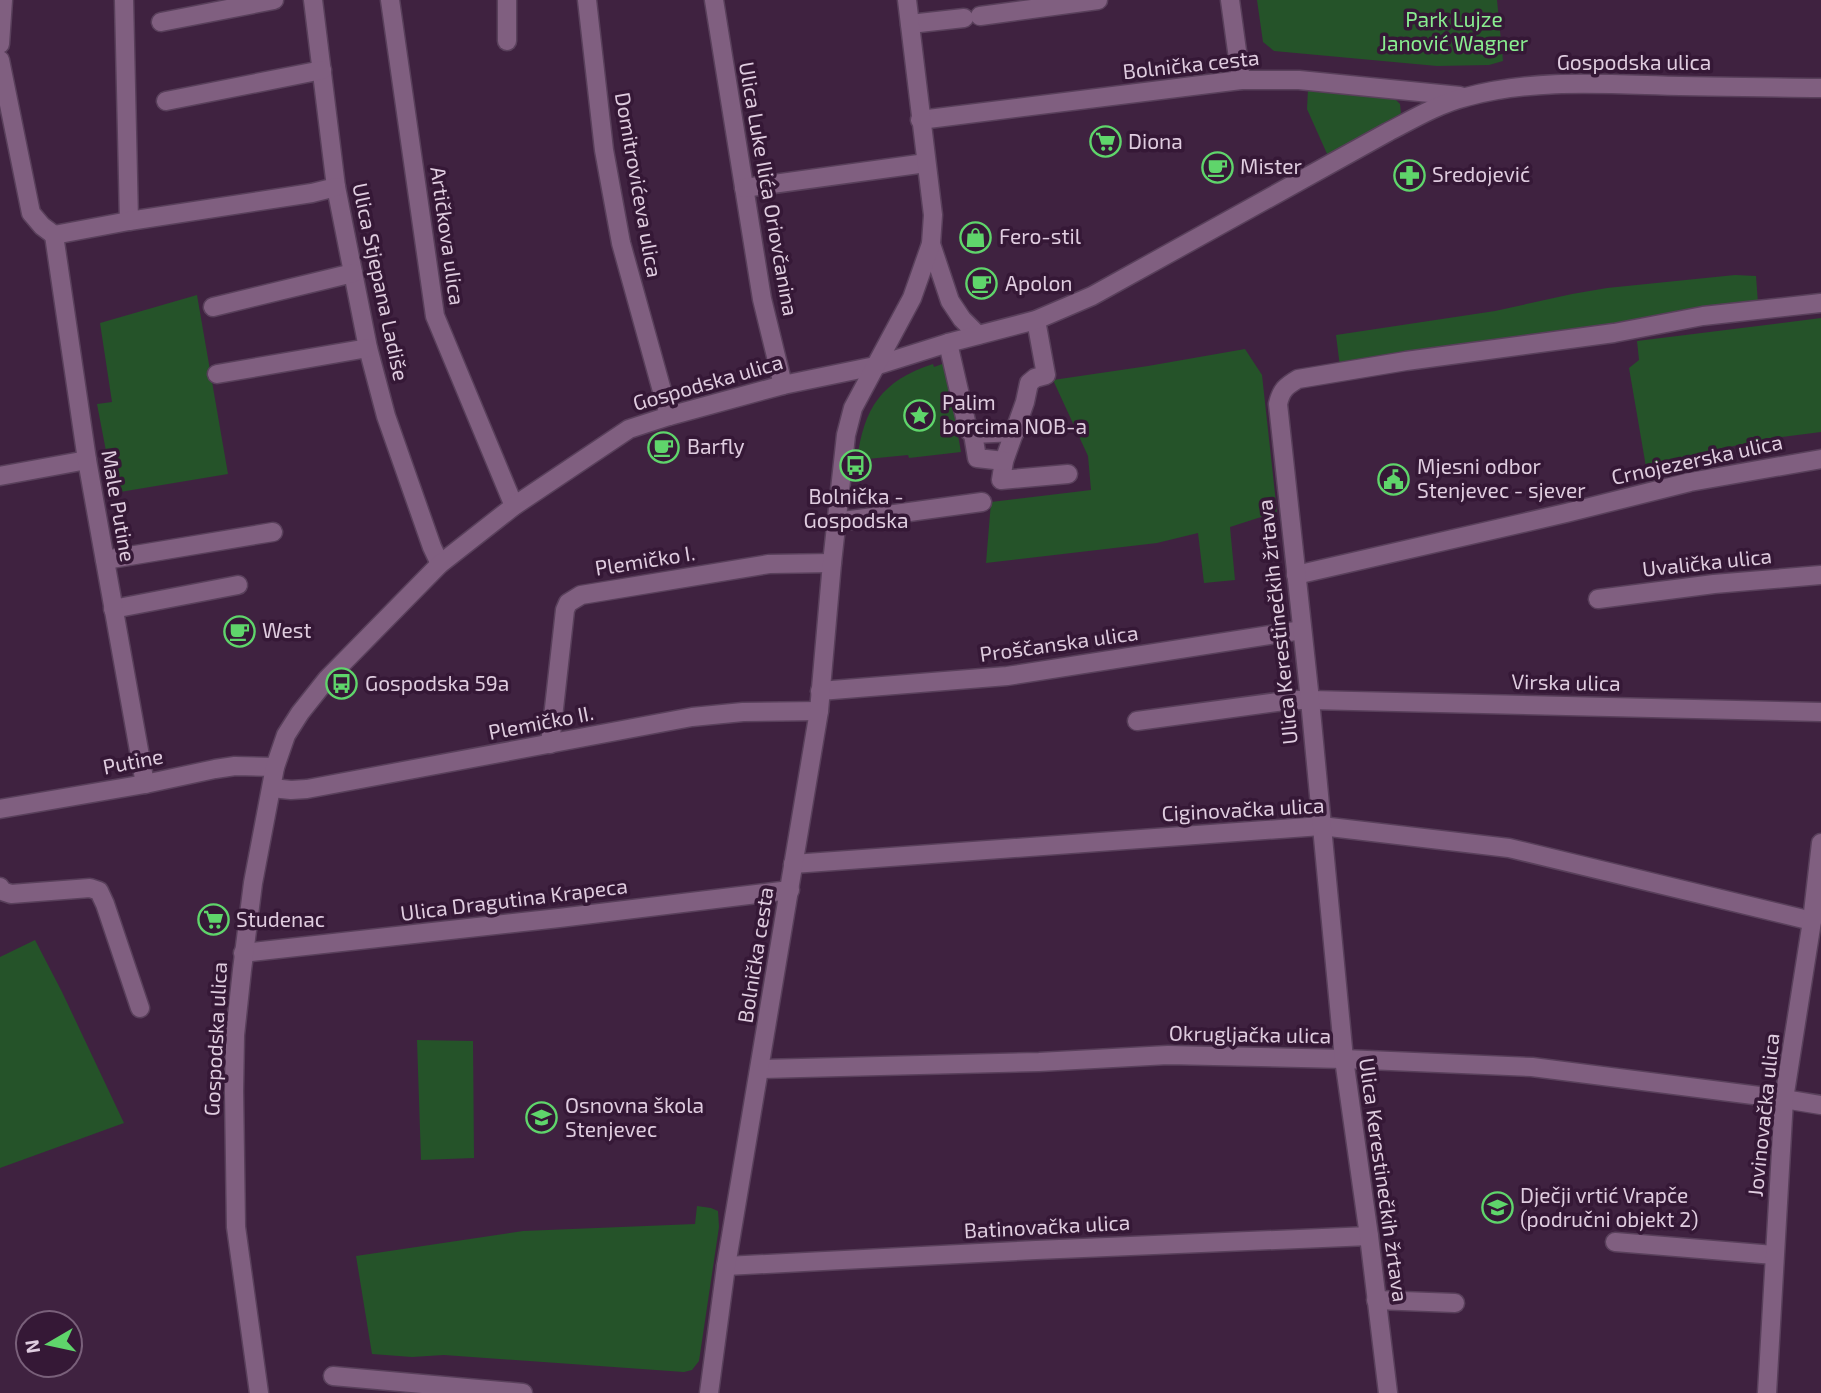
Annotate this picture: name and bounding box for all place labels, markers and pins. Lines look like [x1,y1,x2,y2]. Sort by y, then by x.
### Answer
supermarket icon: Diona [1088,125,1122,159]
place label: Diona [1128,128,1183,153]
cafe icon: Mister [1200,150,1234,184]
place label: Mister [1240,153,1303,178]
pharmacy icon: Sredojević [1392,158,1426,192]
place label: Sredojević [1432,161,1530,187]
shop icon: Fero-stil [959,220,993,254]
place label: Fero-stil [999,223,1082,248]
cafe icon: Apolon [965,267,999,301]
place label: Apolon [1005,270,1073,295]
place label: Palim borcima NOB-a [942,389,1087,438]
place icon: Palim borcima NOB-a [902,398,936,432]
cafe icon: Barfly [647,430,681,464]
place label: Barfly [687,433,745,458]
bus stop icon: Bolnička - Gospodska [839,448,873,482]
place label: Mjesni odbor Stenjevec - sjever [1417,453,1586,503]
public building icon: Mjesni odbor Stenjevec - sjever [1377,462,1411,496]
place label: Bolnička - Gospodska [804,483,908,532]
cafe icon: West [222,614,256,648]
place label: West [262,617,311,642]
bus stop icon: Gospodska 59a [325,667,359,701]
place label: Gospodska 59a [365,670,509,695]
supermarket icon: Studenac [196,903,230,937]
place label: Studenac [236,906,325,931]
place label: Osnovna škola Stenjevec [565,1092,704,1142]
school or university icon: Osnovna škola Stenjevec [525,1101,559,1135]
place label: Dječji vrtić Vrapče (područni objekt 2) [1520,1182,1699,1232]
school or university icon: Dječji vrtić Vrapče (područni objekt 2) [1480,1191,1514,1225]

